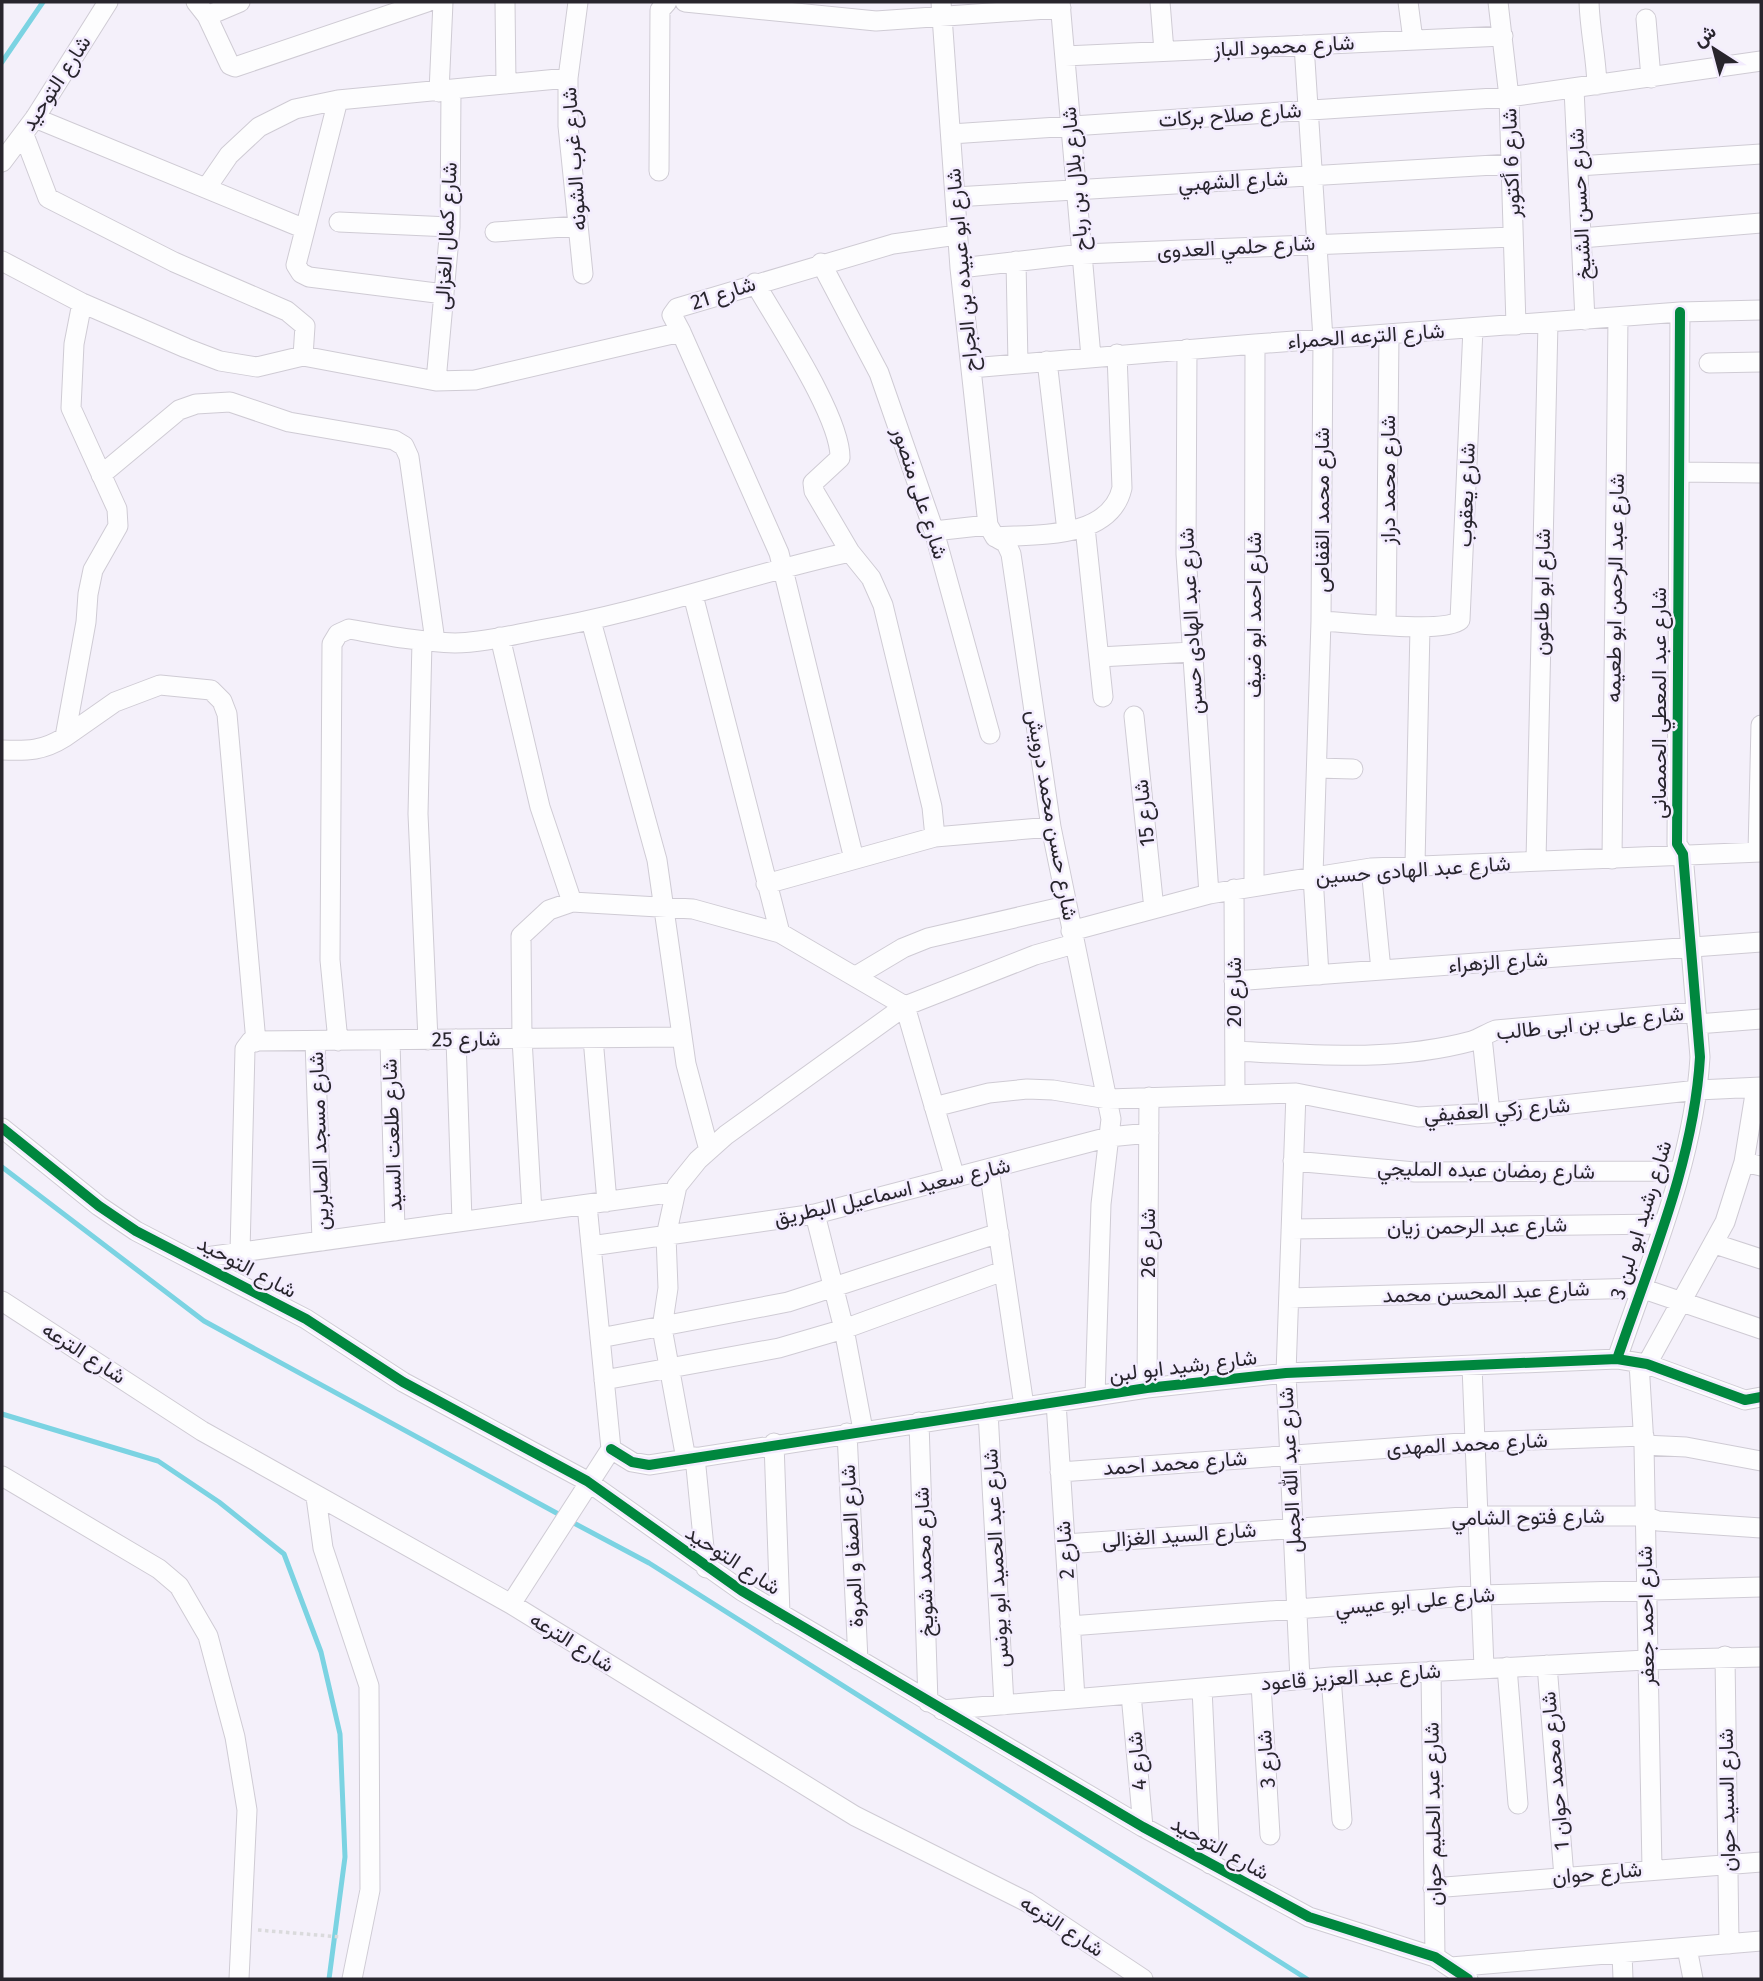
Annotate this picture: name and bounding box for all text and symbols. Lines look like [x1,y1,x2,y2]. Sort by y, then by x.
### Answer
north arrow [1679,14,1749,84]
text: ش [1688,20,1720,52]
street label: شارع محمود الباز [1212,29,1355,64]
street label: شارع التوحيد [16,30,97,136]
street label: شارع غرب الشونه [556,86,593,232]
street label: شارع صلاح بركات [1158,97,1302,134]
street label: شارع بلال بن رباح [1056,106,1095,252]
street label: شارع 6 أكتوبر [1496,108,1527,219]
street label: شارع حسن الشيخ [1563,127,1598,281]
street label: شارع كمال الغزالى [429,162,464,311]
street label: شارع الشهبي [1178,165,1289,201]
street label: شارع ابو عبيده بن الجراح [940,167,985,373]
street label: شارع حلمي العدوى [1156,230,1316,268]
street label: شارع 21 [687,270,759,317]
street label: شارع الترعه الحمراء [1287,318,1446,355]
street label: شارع محمد دراز [1375,415,1402,546]
street label: شارع على منصور [885,423,954,563]
street label: شارع محمد القفاص [1309,427,1336,593]
street label: شارع يعقوب [1451,442,1482,548]
street label: شارع عبد الرحمن ابو طعيمه [1600,473,1631,703]
street label: شارع عبد الهادى حسن [1173,527,1210,715]
street label: شارع ابو طاعون [1528,528,1557,656]
street label: شارع احمد ابو ضيف [1241,532,1268,698]
street label: شارع عبد المعطي الحمصانى [1646,587,1676,819]
street label: شارع حسن محمد درويش [1020,708,1083,922]
street label: شارع 15 [1128,778,1161,848]
street label: شارع عبد الهادى حسين [1315,850,1511,891]
street label: شارع الزهراء [1447,946,1549,979]
street label: شارع 20 [1221,957,1248,1027]
street label: شارع على بن ابى طالب [1495,1000,1685,1047]
street label: شارع 25 [431,1025,501,1054]
street label: شارع مسجد الصابرين [303,1051,336,1231]
street label: شارع طلعت السيد [376,1058,409,1212]
street label: شارع زكي العفيفي [1423,1092,1571,1132]
street label: شارع رشيد ابو لبن 3 [1604,1137,1678,1303]
street label: شارع سعيد اسماعيل البطريق [771,1152,1013,1233]
street label: شارع رمضان عبده المليجي [1377,1155,1595,1189]
street label: شارع 26 [1135,1208,1162,1278]
street label: شارع عبد الرحمن زيان [1387,1211,1567,1242]
street label: شارع التوحيد [193,1230,301,1305]
street label: شارع عبد المحسن محمد [1382,1275,1590,1310]
street label: شارع الترعه [37,1316,131,1390]
street label: شارع رشيد ابو لبن [1108,1344,1259,1389]
street label: شارع عبد الله الجمل [1273,1386,1308,1554]
street label: شارع محمد المهدى [1386,1427,1548,1462]
street label: شارع محمد احمد [1102,1445,1248,1482]
street label: شارع عبد الحميد ابو يونس [977,1448,1016,1668]
street label: شارع الصفا و المروة [835,1464,870,1628]
street label: شارع محمد شويخ [908,1487,941,1637]
street label: شارع فتوح الشامي [1451,1503,1605,1535]
street label: شارع السيد الغزالى [1101,1517,1257,1554]
street label: شارع التوحيد [680,1520,786,1601]
street label: شارع 2 [1050,1520,1081,1580]
street label: شارع احمد جعفر [1632,1546,1661,1687]
street label: شارع على ابو عيسي [1334,1581,1496,1625]
street label: شارع الترعه [524,1606,619,1679]
street label: شارع عبد العزيز قاعود [1260,1658,1442,1697]
street label: شارع محمد حوان 1 [1535,1690,1576,1851]
street label: شارع عبد الحليم حوان [1418,1722,1449,1906]
street label: شارع السيد حوان [1713,1728,1742,1872]
street label: شارع 3 [1251,1729,1282,1789]
street label: شارع 4 [1121,1730,1154,1792]
street label: شارع التوحيد [1166,1810,1274,1887]
street label: شارع حوان [1551,1856,1643,1891]
street label: شارع الترعه [1015,1889,1109,1963]

